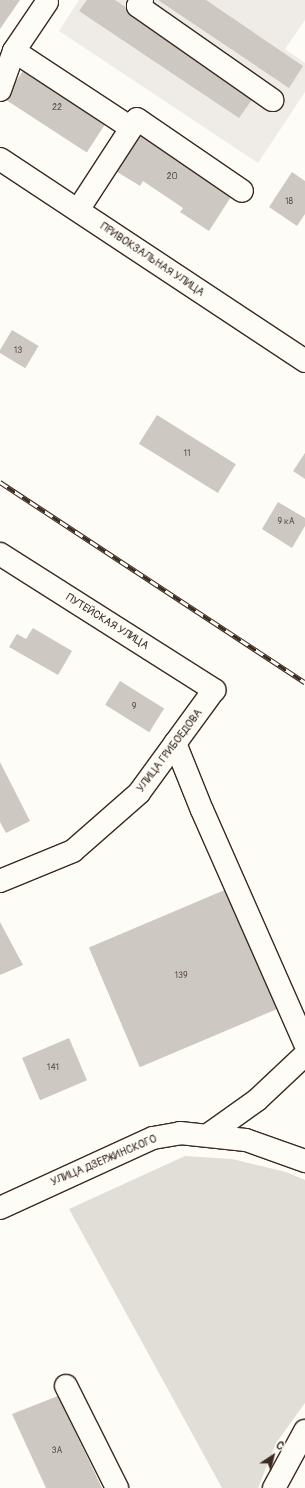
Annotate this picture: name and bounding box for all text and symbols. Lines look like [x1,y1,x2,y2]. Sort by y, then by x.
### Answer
house number: 22 [52,103,62,113]
house number: 20 [166,172,178,182]
house number: 18 [285,197,293,207]
street label: ПРИВОКЗАЛЬНАЯ УЛИЦА [97,220,207,300]
house number: 13 [14,346,22,356]
house number: 11 [183,449,191,459]
house number: 9 кА [277,517,295,527]
street label: ПУТЕЙСКАЯ УЛИЦА [63,591,151,653]
house number: 9 [132,702,136,712]
street label: УЛИЦА ГРИБОЕДОВА [134,707,206,795]
house number: 139 [174,971,188,981]
house number: 141 [47,1063,59,1073]
street label: УЛИЦА ДЗЕРЖИНСКОГО [49,1133,159,1189]
north arrow [253,1436,293,1476]
text: С [274,1438,287,1453]
house number: 3А [52,1446,62,1456]

